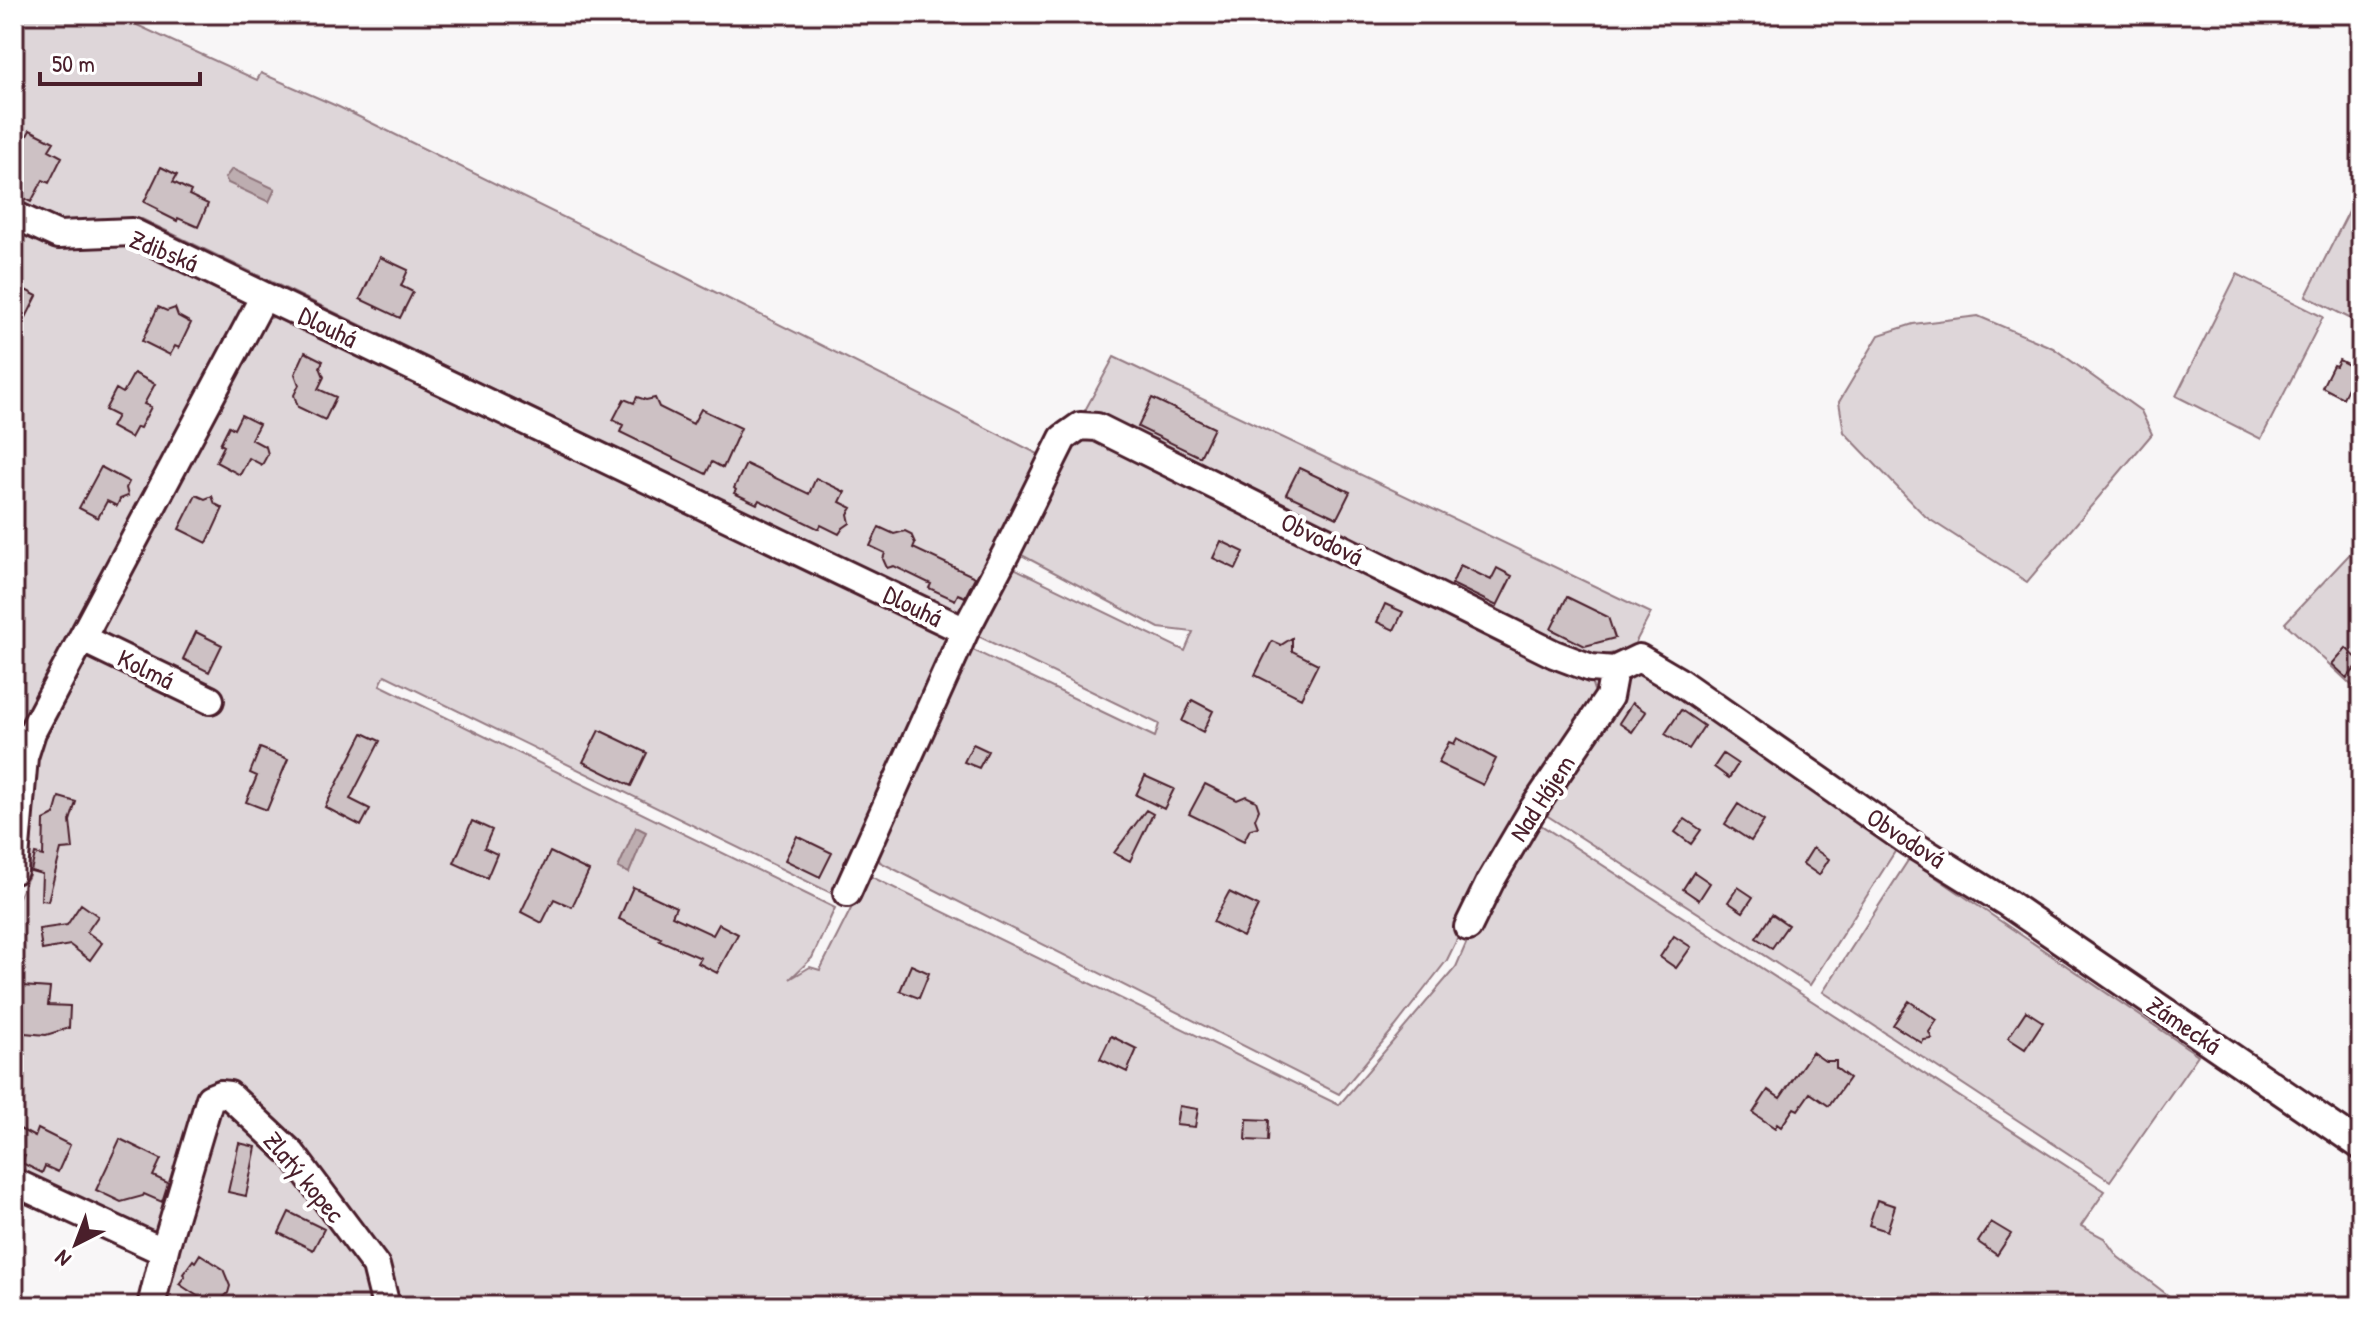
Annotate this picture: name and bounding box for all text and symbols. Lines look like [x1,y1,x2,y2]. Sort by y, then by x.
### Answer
scale bar [40,36,200,86]
text: 50 m [52,47,95,79]
street label: Zdibská [125,221,204,280]
street label: Dlouhá [293,297,363,356]
street label: Obvodová [1275,504,1369,573]
street label: Dlouhá [878,576,948,635]
street label: Kolmá [112,640,180,697]
street label: Nad Hájem [1501,748,1583,848]
street label: Obvodová [1860,799,1952,876]
street label: Zámecká [2140,987,2228,1062]
street label: Zlatý kopec [256,1124,353,1230]
north arrow [36,1204,116,1284]
text: N [48,1244,77,1274]

